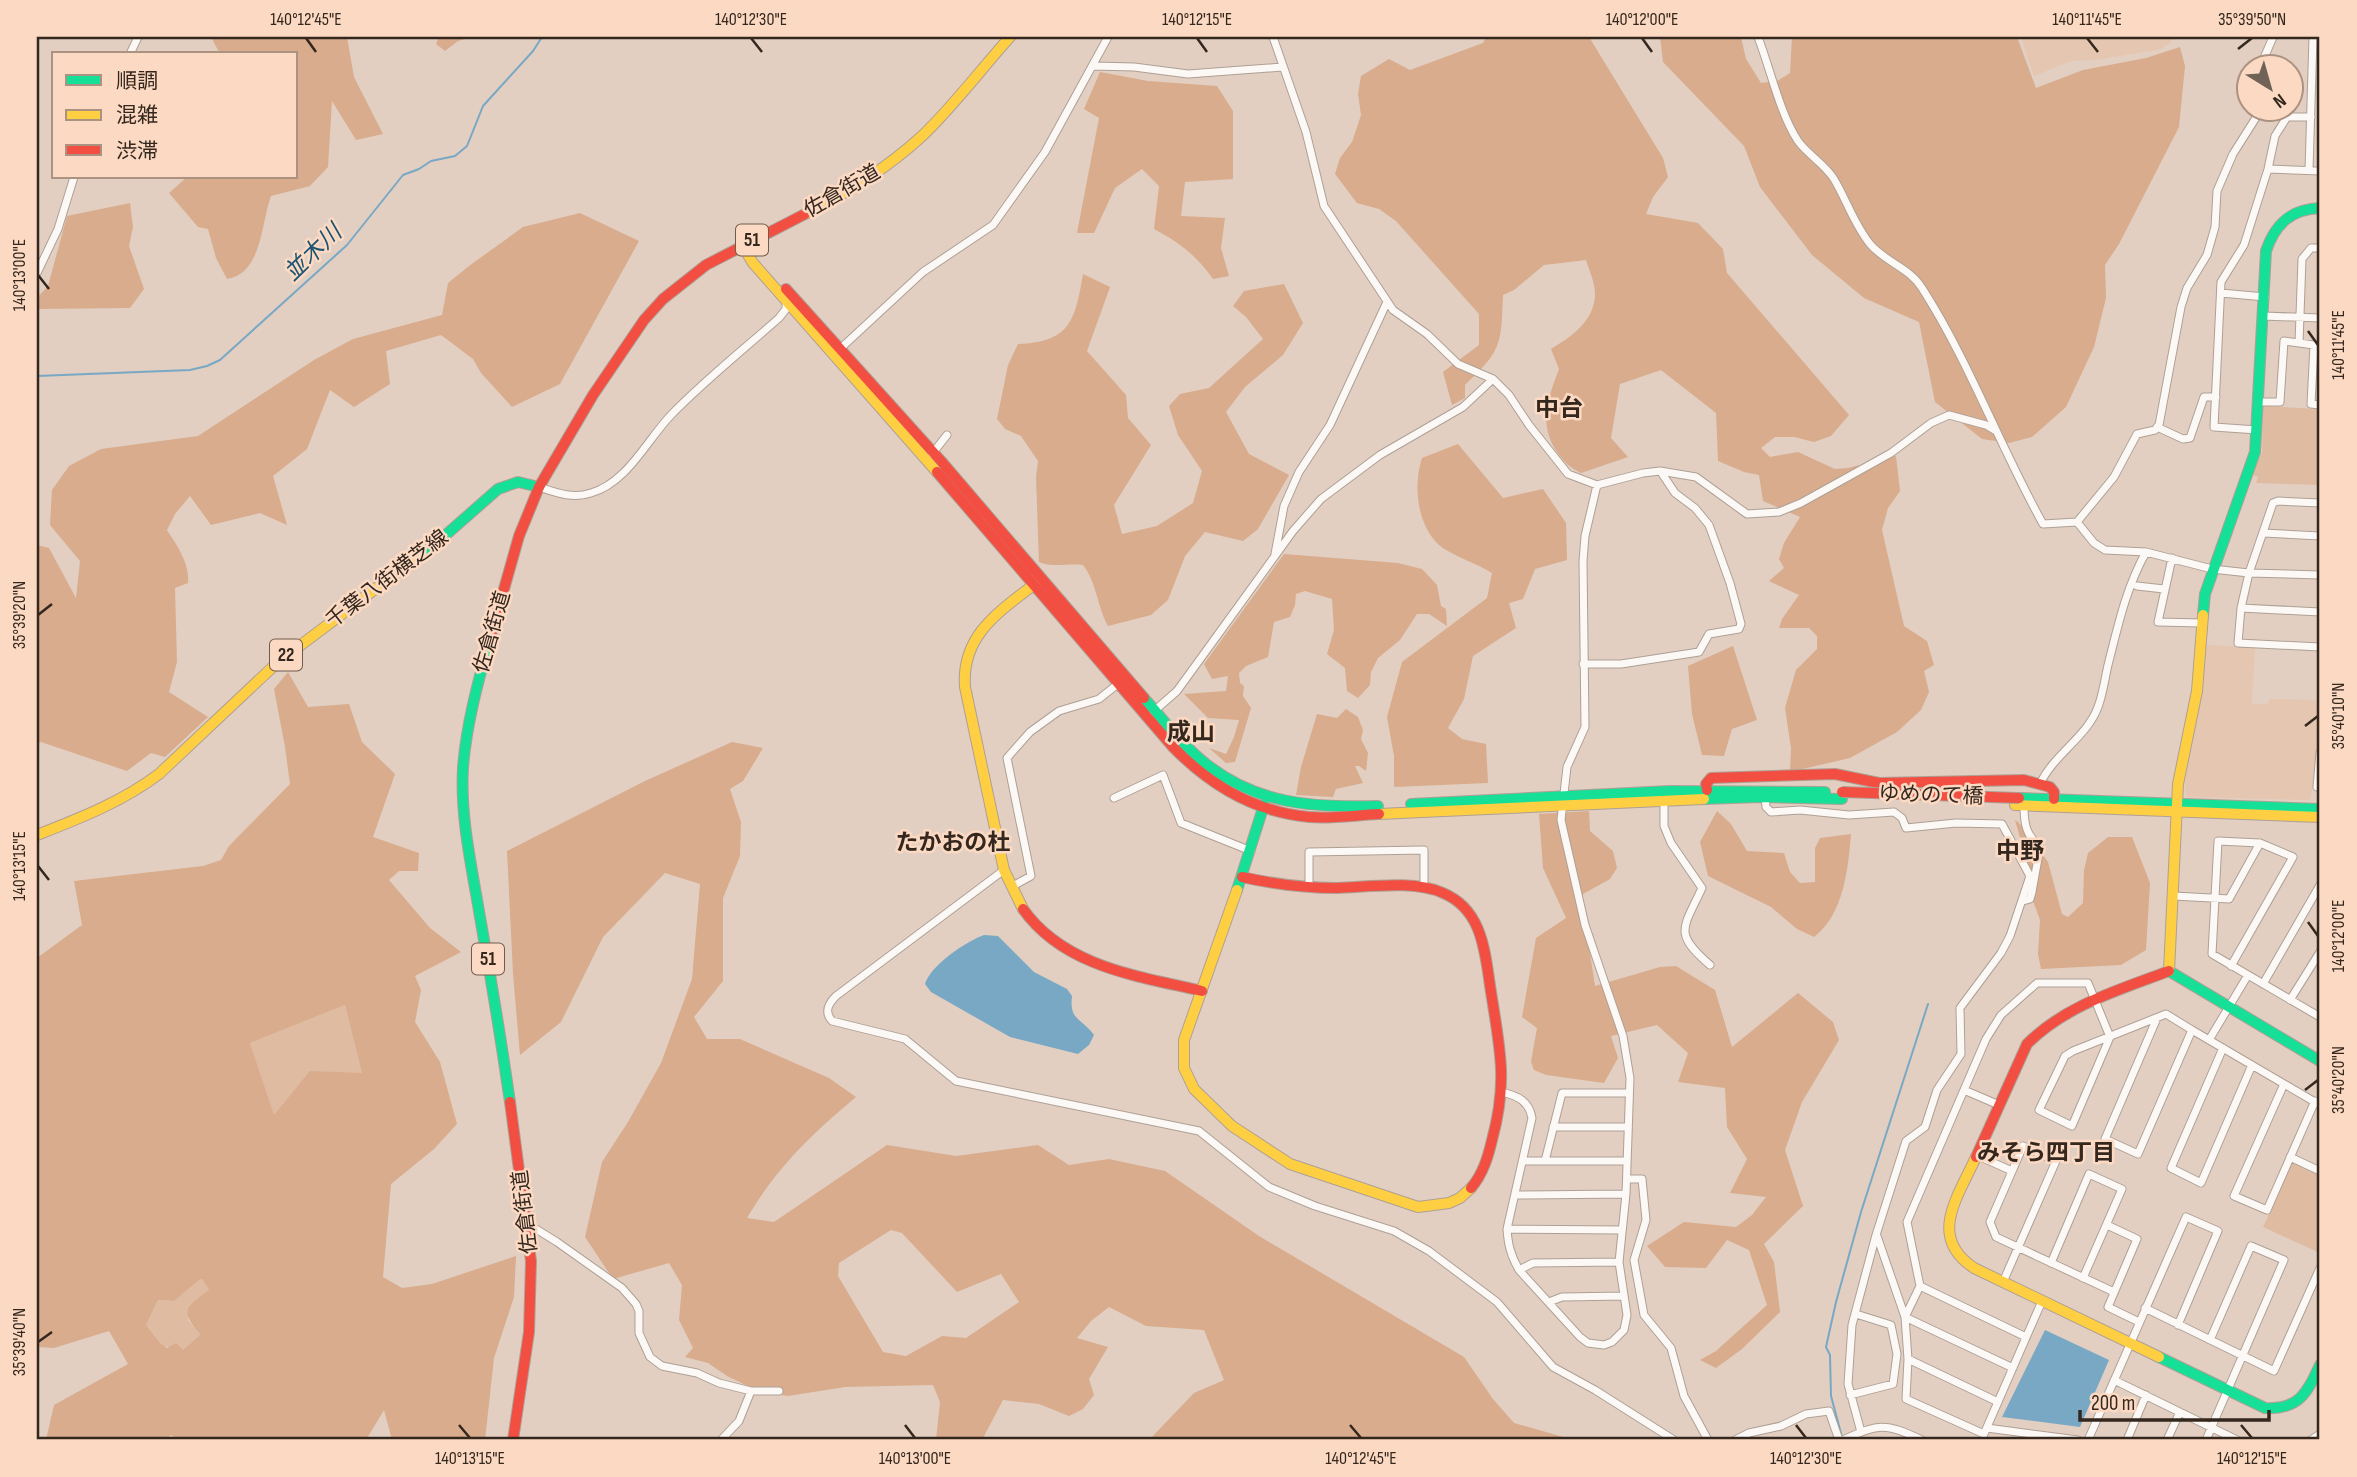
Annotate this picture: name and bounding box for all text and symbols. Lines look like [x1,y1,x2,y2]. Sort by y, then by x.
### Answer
text: 140°12'45"E [270,9,342,30]
text: 140°12'30"E [715,9,787,30]
text: 140°12'15"E [1162,9,1232,30]
text: 140°12'00"E [1606,9,1678,30]
text: 140°11'45"E [2052,9,2122,30]
text: 35°39'50"N [2218,9,2286,30]
legend [52,52,298,178]
north arrow [2234,52,2304,122]
text: 順調 [116,69,158,94]
text: N [2268,88,2290,113]
text: 混雑 [116,103,158,128]
text: 渋滞 [116,139,158,164]
street label: 佐倉街道 [799,159,885,223]
water label: 並木川 [278,217,350,287]
road number: 51 [736,224,768,256]
text: 140°13'00"E [9,239,30,311]
text: 140°11'45"E [2328,310,2349,380]
district label: 中台 [1535,394,1583,423]
street label: 千葉八街横芝線 [321,525,453,633]
text: 35°39'20"N [9,581,30,649]
street label: 佐倉街道 [468,588,516,676]
road number: 22 [270,640,302,670]
text: 35°40'10"N [2328,683,2349,749]
district label: 成山 [1167,718,1215,747]
street label: ゆめのて橋 [1878,781,1984,809]
district label: たかおの杜 [896,829,1011,857]
text: 140°13'15"E [9,831,30,901]
district label: 中野 [1996,837,2044,866]
text: 140°12'00"E [2328,900,2349,972]
road number: 51 [472,944,504,974]
text: 35°40'20"N [2328,1046,2349,1114]
district label: みそら四丁目 [1977,1139,2115,1167]
street label: 佐倉街道 [507,1169,543,1255]
text: 35°39'40"N [9,1308,30,1376]
scale bar [2080,1379,2270,1423]
text: 200 m [2091,1391,2135,1416]
text: 140°13'15"E [435,1448,505,1469]
text: 140°13'00"E [879,1448,951,1469]
text: 140°12'45"E [1325,1448,1397,1469]
text: 140°12'30"E [1770,1448,1842,1469]
text: 140°12'15"E [2217,1448,2287,1469]

